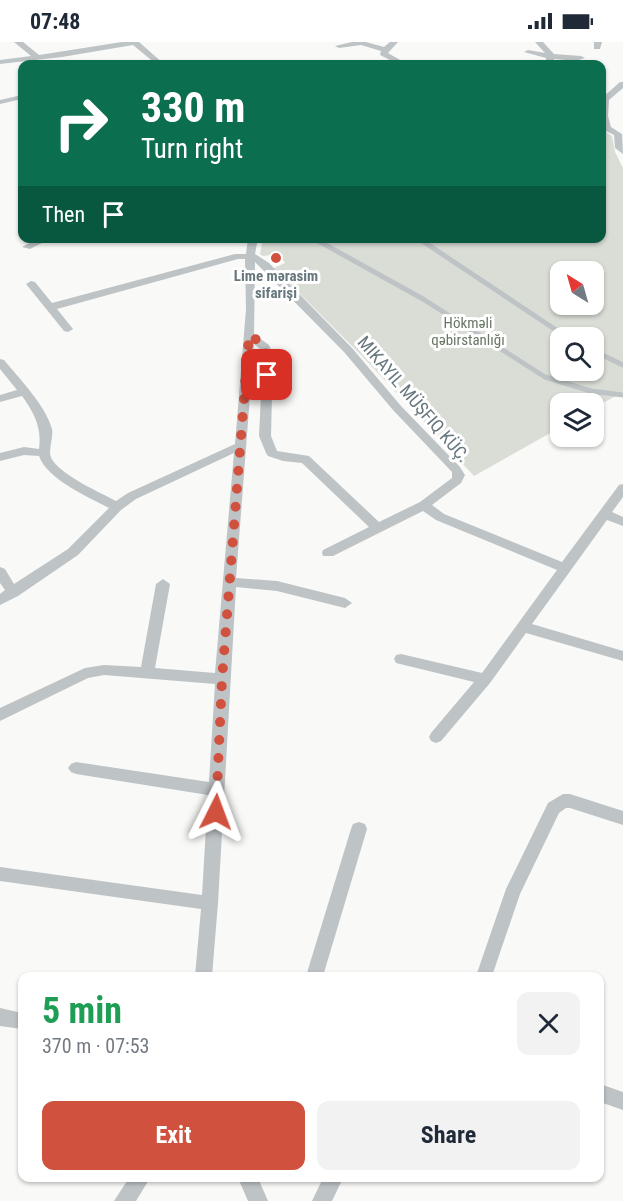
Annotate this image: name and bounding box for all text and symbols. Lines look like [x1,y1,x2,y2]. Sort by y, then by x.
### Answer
text: 07:48 [30,9,81,34]
text: 330 m [141,83,246,132]
icon: right [42,84,120,162]
text: Turn right [141,133,243,165]
icon: arrive [97,198,130,231]
text: Then [42,202,85,227]
marker: Lime mərasim sifarişi [269,251,283,265]
north arrow [550,261,604,315]
map controls [550,261,604,447]
place label: Lime mərasim sifarişi [234,267,318,302]
park label: Hökməli qəbirstanlığı [431,314,505,349]
button: search [550,327,604,381]
street label: MIKAYIL MÜŞFIQ KÜÇ. [354,332,474,466]
pin [241,349,292,400]
icon: arrive [250,358,283,391]
button: layers [550,393,604,447]
position arrow [184,780,248,844]
text: 5 min [42,990,122,1032]
button: close [517,992,580,1055]
text: 370 m · 07:53 [42,1034,149,1058]
button: Exit [42,1101,305,1170]
button: Share [317,1101,580,1170]

